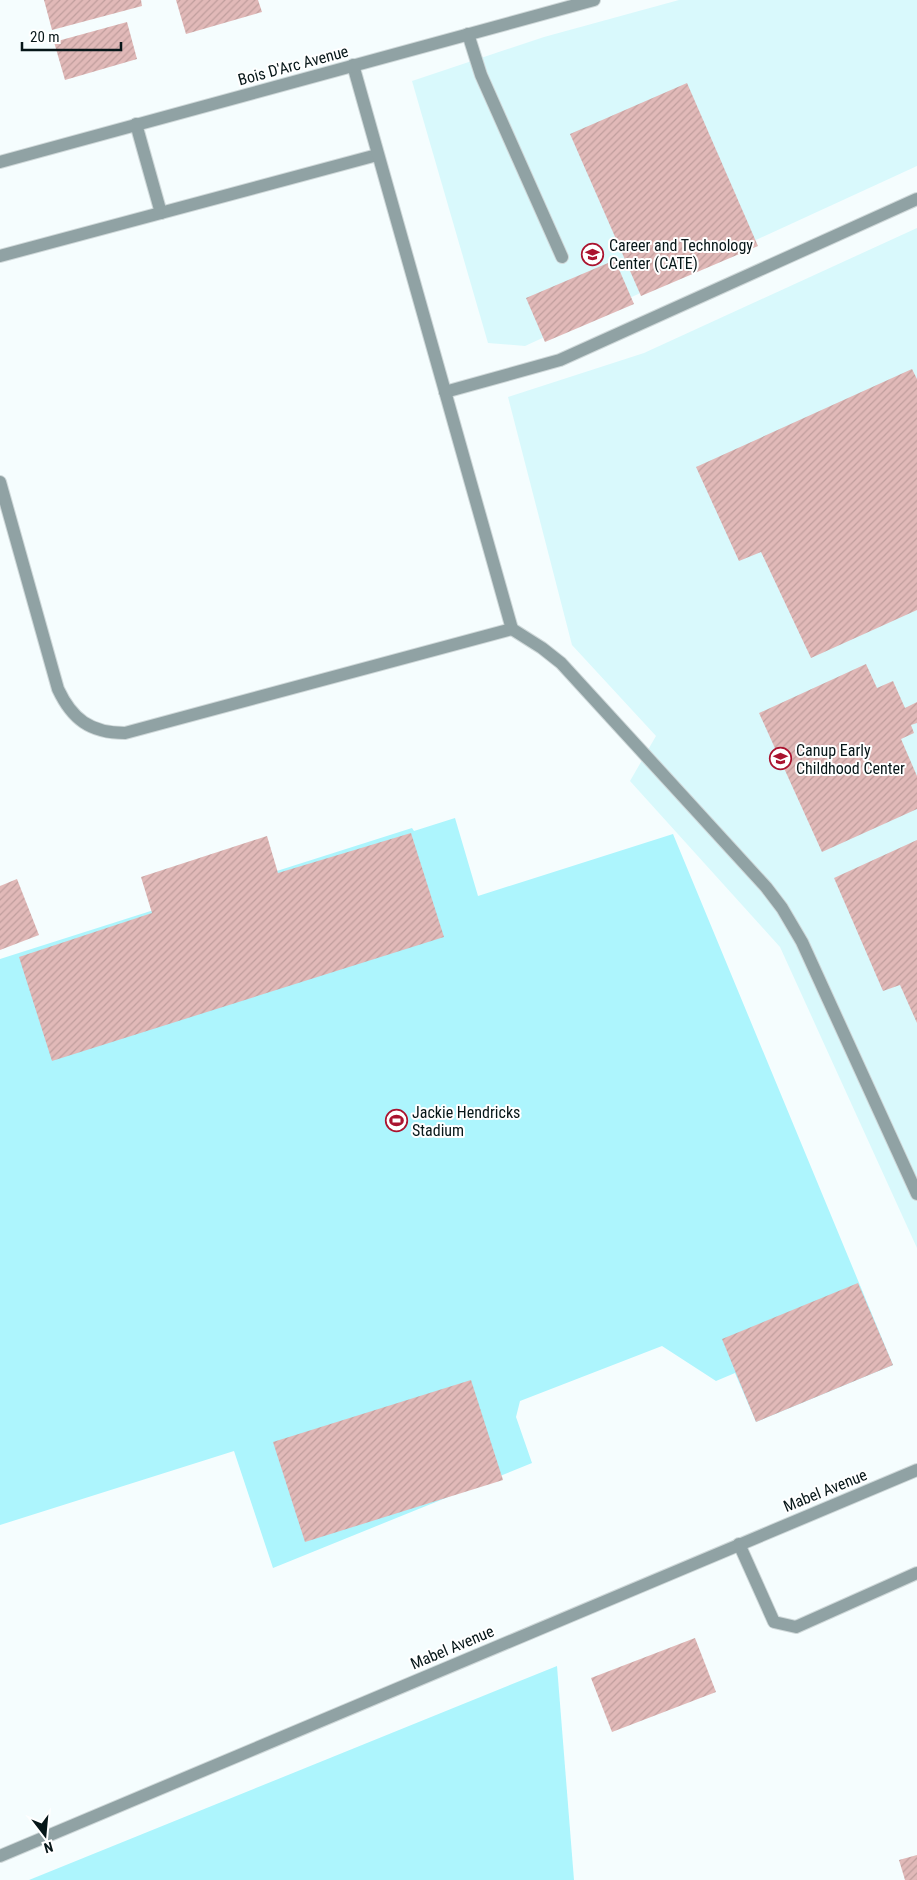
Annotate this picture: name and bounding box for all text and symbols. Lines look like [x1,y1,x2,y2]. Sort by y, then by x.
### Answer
scale bar [22,20,121,52]
text: 20 m [30,28,60,46]
street label: Bois D'Arc Avenue [236,42,350,89]
place label: Career and Technology Center (CATE) [609,236,753,273]
school or university icon: Career and Technology Center (CATE) [581,242,605,266]
place label: Canup Early Childhood Center [796,741,905,778]
school or university icon: Canup Early Childhood Center [768,747,792,771]
place label: Jackie Hendricks Stadium [412,1103,520,1140]
sports icon: Jackie Hendricks Stadium [384,1109,408,1133]
street label: Mabel Avenue [781,1465,870,1516]
street label: Mabel Avenue [408,1621,497,1674]
north arrow [20,1810,70,1860]
text: N [42,1839,55,1856]

